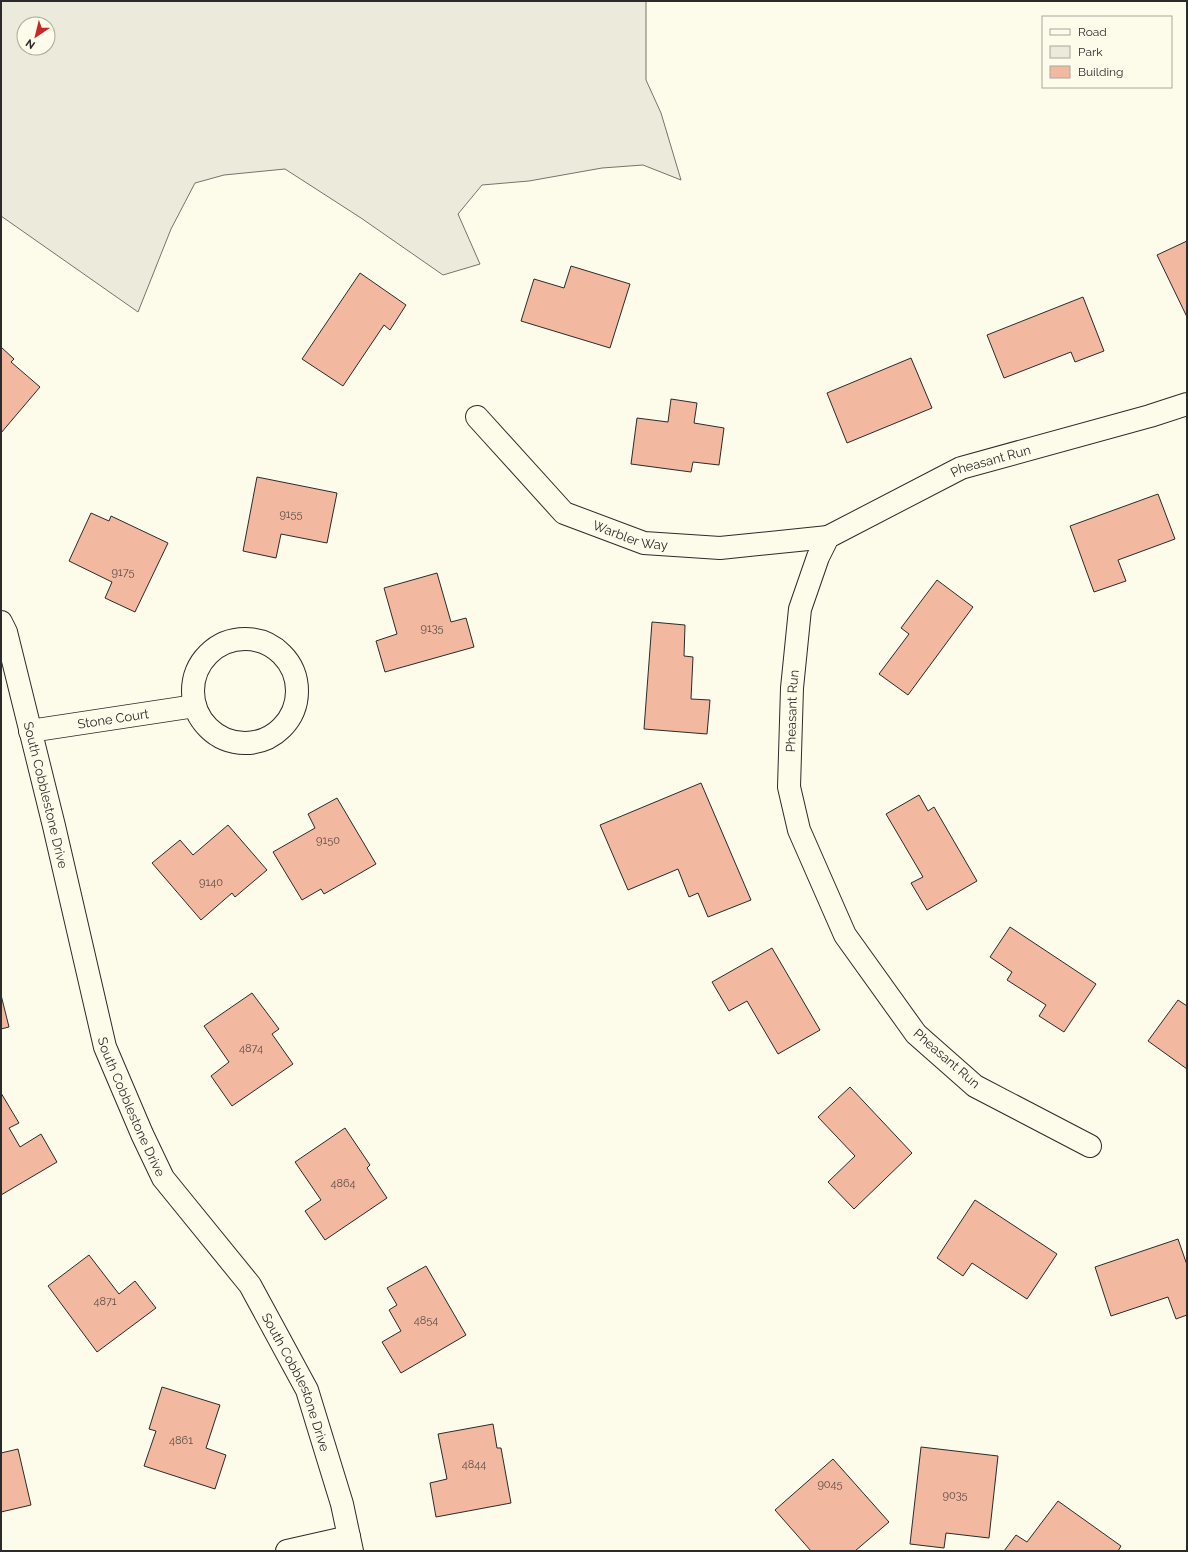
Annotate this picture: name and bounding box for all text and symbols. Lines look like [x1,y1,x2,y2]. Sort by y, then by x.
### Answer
north arrow [16,16,56,56]
legend [1042,16,1172,88]
text: Road [1078,25,1107,39]
text: N [23,36,38,52]
text: Park [1078,45,1103,59]
text: Building [1078,65,1124,79]
street label: Pheasant Run [948,442,1032,480]
house number: 9155 [279,508,303,521]
street label: Warbler Way [591,518,668,553]
house number: 9175 [112,566,134,579]
house number: 9135 [420,622,444,635]
street label: Pheasant Run [783,669,802,753]
street label: Stone Court [77,706,150,732]
street label: South Cobblestone Drive [20,720,71,870]
house number: 9150 [316,834,340,847]
house number: 9140 [199,876,223,889]
street label: Pheasant Run [911,1026,983,1091]
street label: South Cobblestone Drive [95,1036,168,1179]
house number: 4874 [239,1042,263,1055]
house number: 4864 [330,1177,356,1190]
house number: 4871 [93,1295,117,1308]
street label: South Cobblestone Drive [259,1310,333,1454]
house number: 4854 [414,1314,438,1327]
house number: 4861 [169,1434,193,1447]
house number: 4844 [462,1458,486,1471]
house number: 9045 [817,1478,843,1491]
house number: 9035 [942,1489,968,1502]

